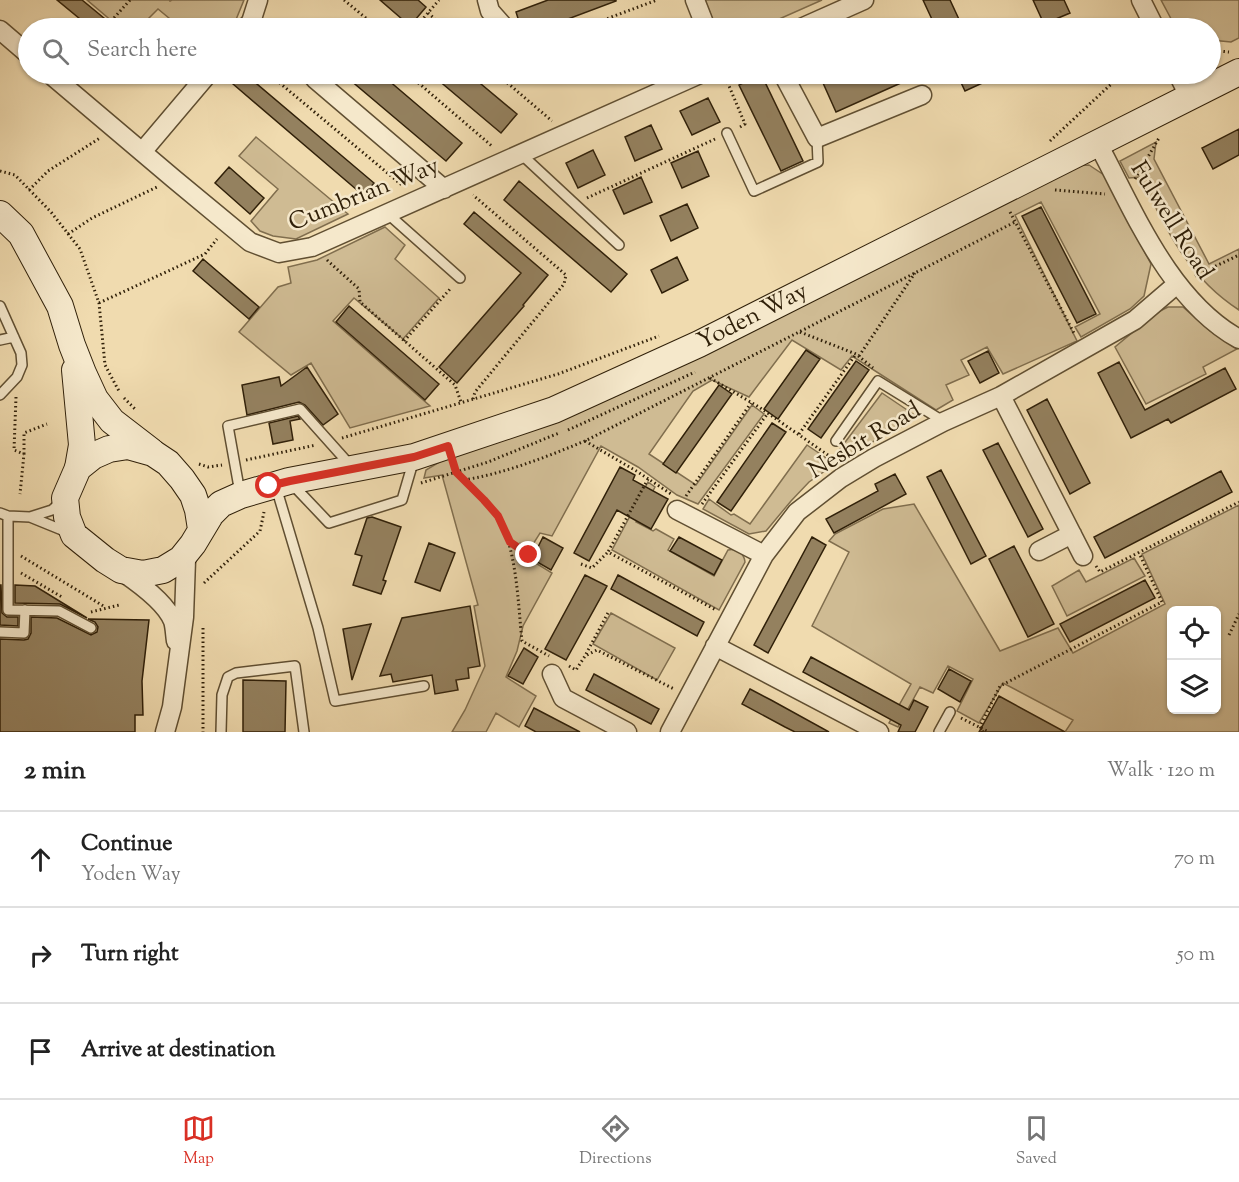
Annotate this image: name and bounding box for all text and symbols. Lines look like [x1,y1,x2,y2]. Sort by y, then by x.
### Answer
search box [18,18,1221,84]
icon: search [39,35,72,68]
text: Search here [87,35,197,67]
street label: Cumbrian Way [284,149,444,241]
street label: Fulwell Road [1121,155,1221,287]
street label: Yoden Way [692,275,814,359]
street label: Nesbit Road [802,394,928,488]
route start [255,472,281,498]
route end [515,541,541,567]
map controls [1167,606,1221,714]
button: locate [1167,606,1221,660]
button: layers [1167,660,1221,714]
text: 2 min [24,753,86,790]
text: Walk · 120 m [1107,757,1215,786]
text: Continue [81,829,172,861]
icon: ahead [24,843,57,876]
text: 70 m [1174,845,1215,874]
text: Yoden Way [81,861,181,890]
icon: right [24,939,57,972]
text: Turn right [81,939,178,971]
text: 50 m [1177,941,1215,970]
icon: arrive [24,1035,57,1068]
text: Arrive at destination [81,1035,276,1067]
tab: Map [182,1112,215,1171]
tab: Directions [579,1112,652,1171]
tab: Saved [1016,1112,1057,1171]

